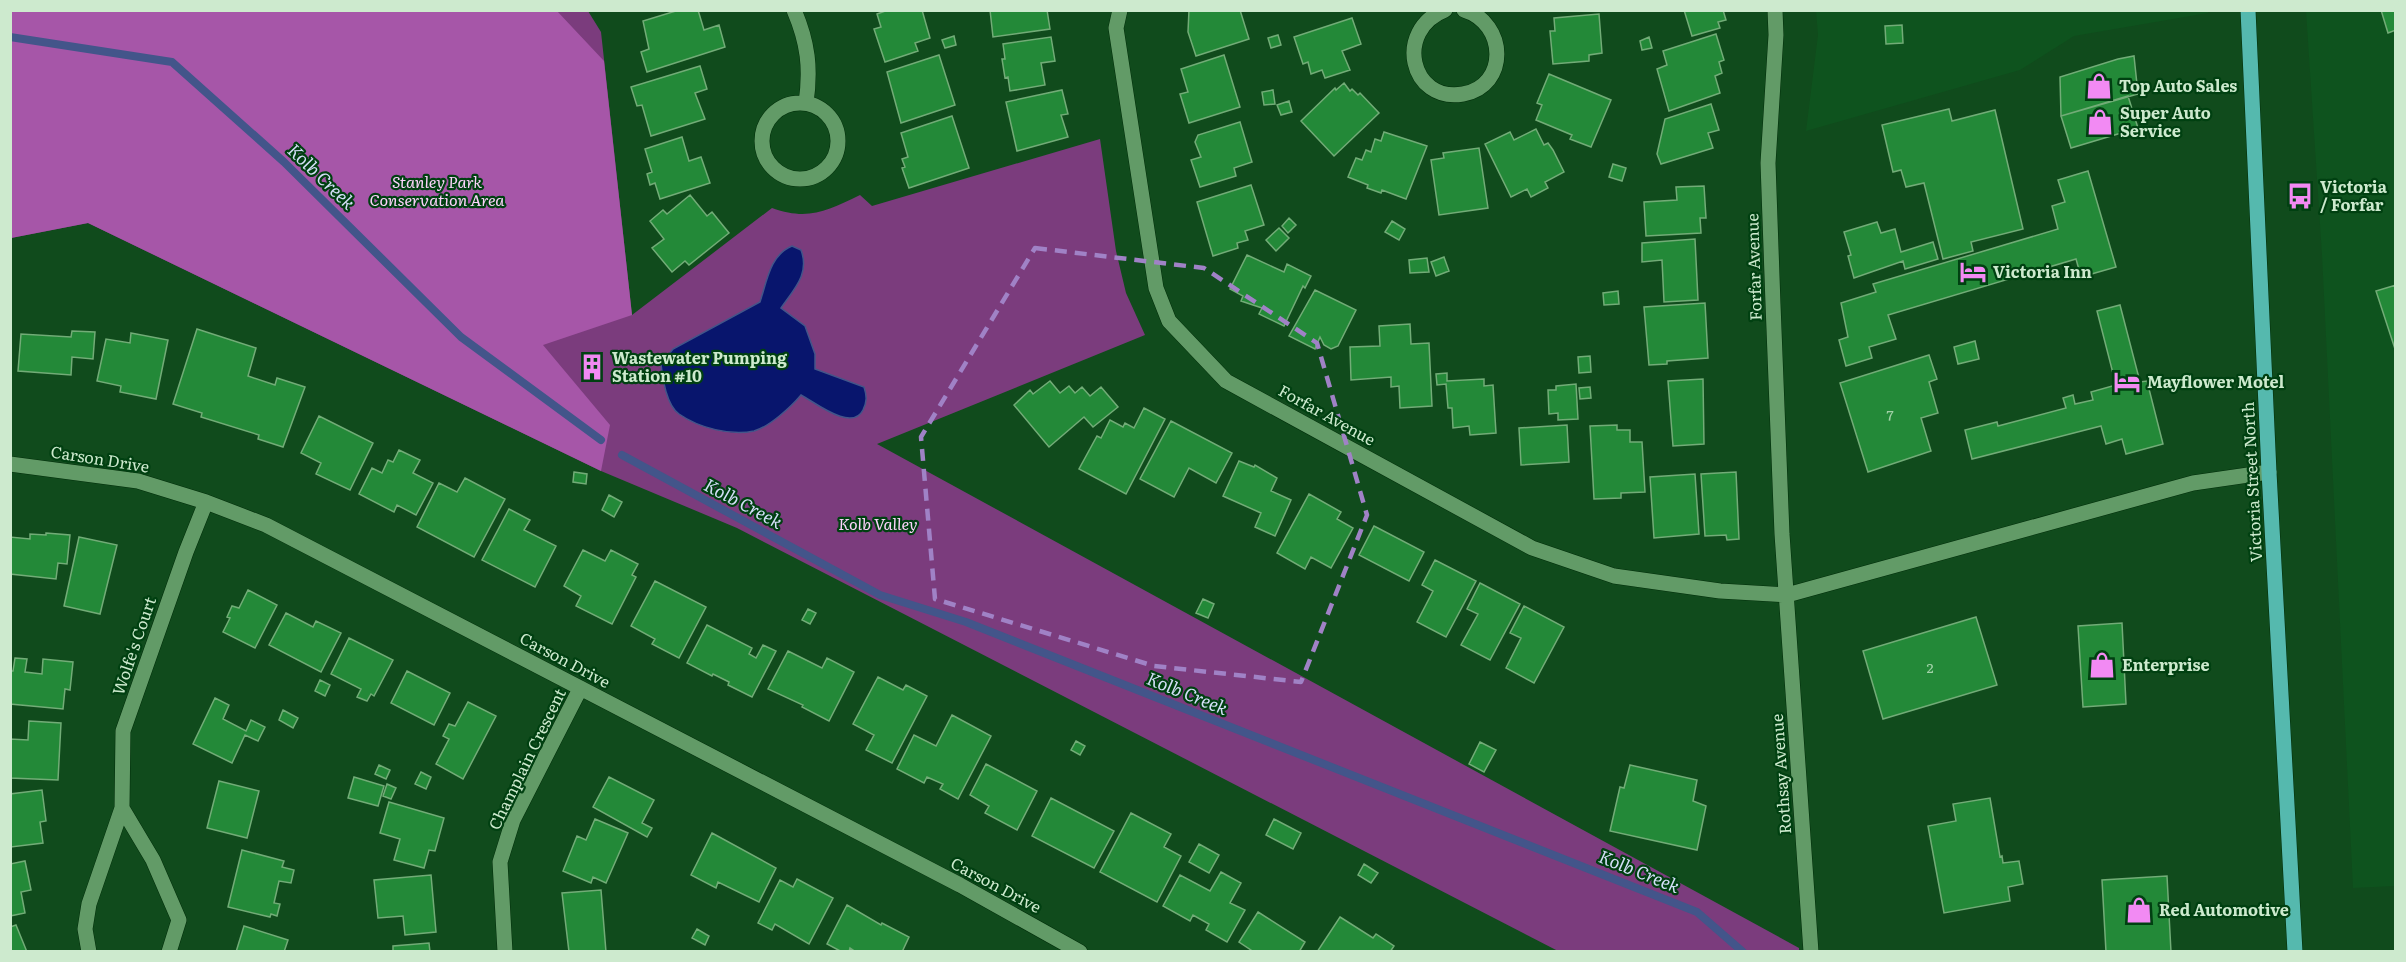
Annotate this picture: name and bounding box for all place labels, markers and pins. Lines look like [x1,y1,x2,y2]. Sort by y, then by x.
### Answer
shop icon: Top Auto Sales [2084,71,2114,101]
place label: Top Auto Sales [2119,73,2237,97]
place label: Super Auto Service [2120,100,2211,142]
shop icon: Super Auto Service [2085,107,2115,137]
place label: Victoria / Forfar [2320,174,2388,216]
bus stop icon: Victoria / Forfar [2285,181,2315,211]
hotel icon: Victoria Inn [1958,257,1988,287]
place label: Victoria Inn [1993,259,2092,283]
place label: Wastewater Pumping Station #10 [612,345,787,387]
building icon: Wastewater Pumping Station #10 [577,352,607,382]
hotel icon: Mayflower Motel [2112,367,2142,397]
place label: Mayflower Motel [2147,369,2284,393]
shop icon: Enterprise [2087,650,2117,680]
place label: Enterprise [2122,652,2210,676]
shop icon: Red Automotive [2124,895,2154,925]
place label: Red Automotive [2159,897,2289,921]

